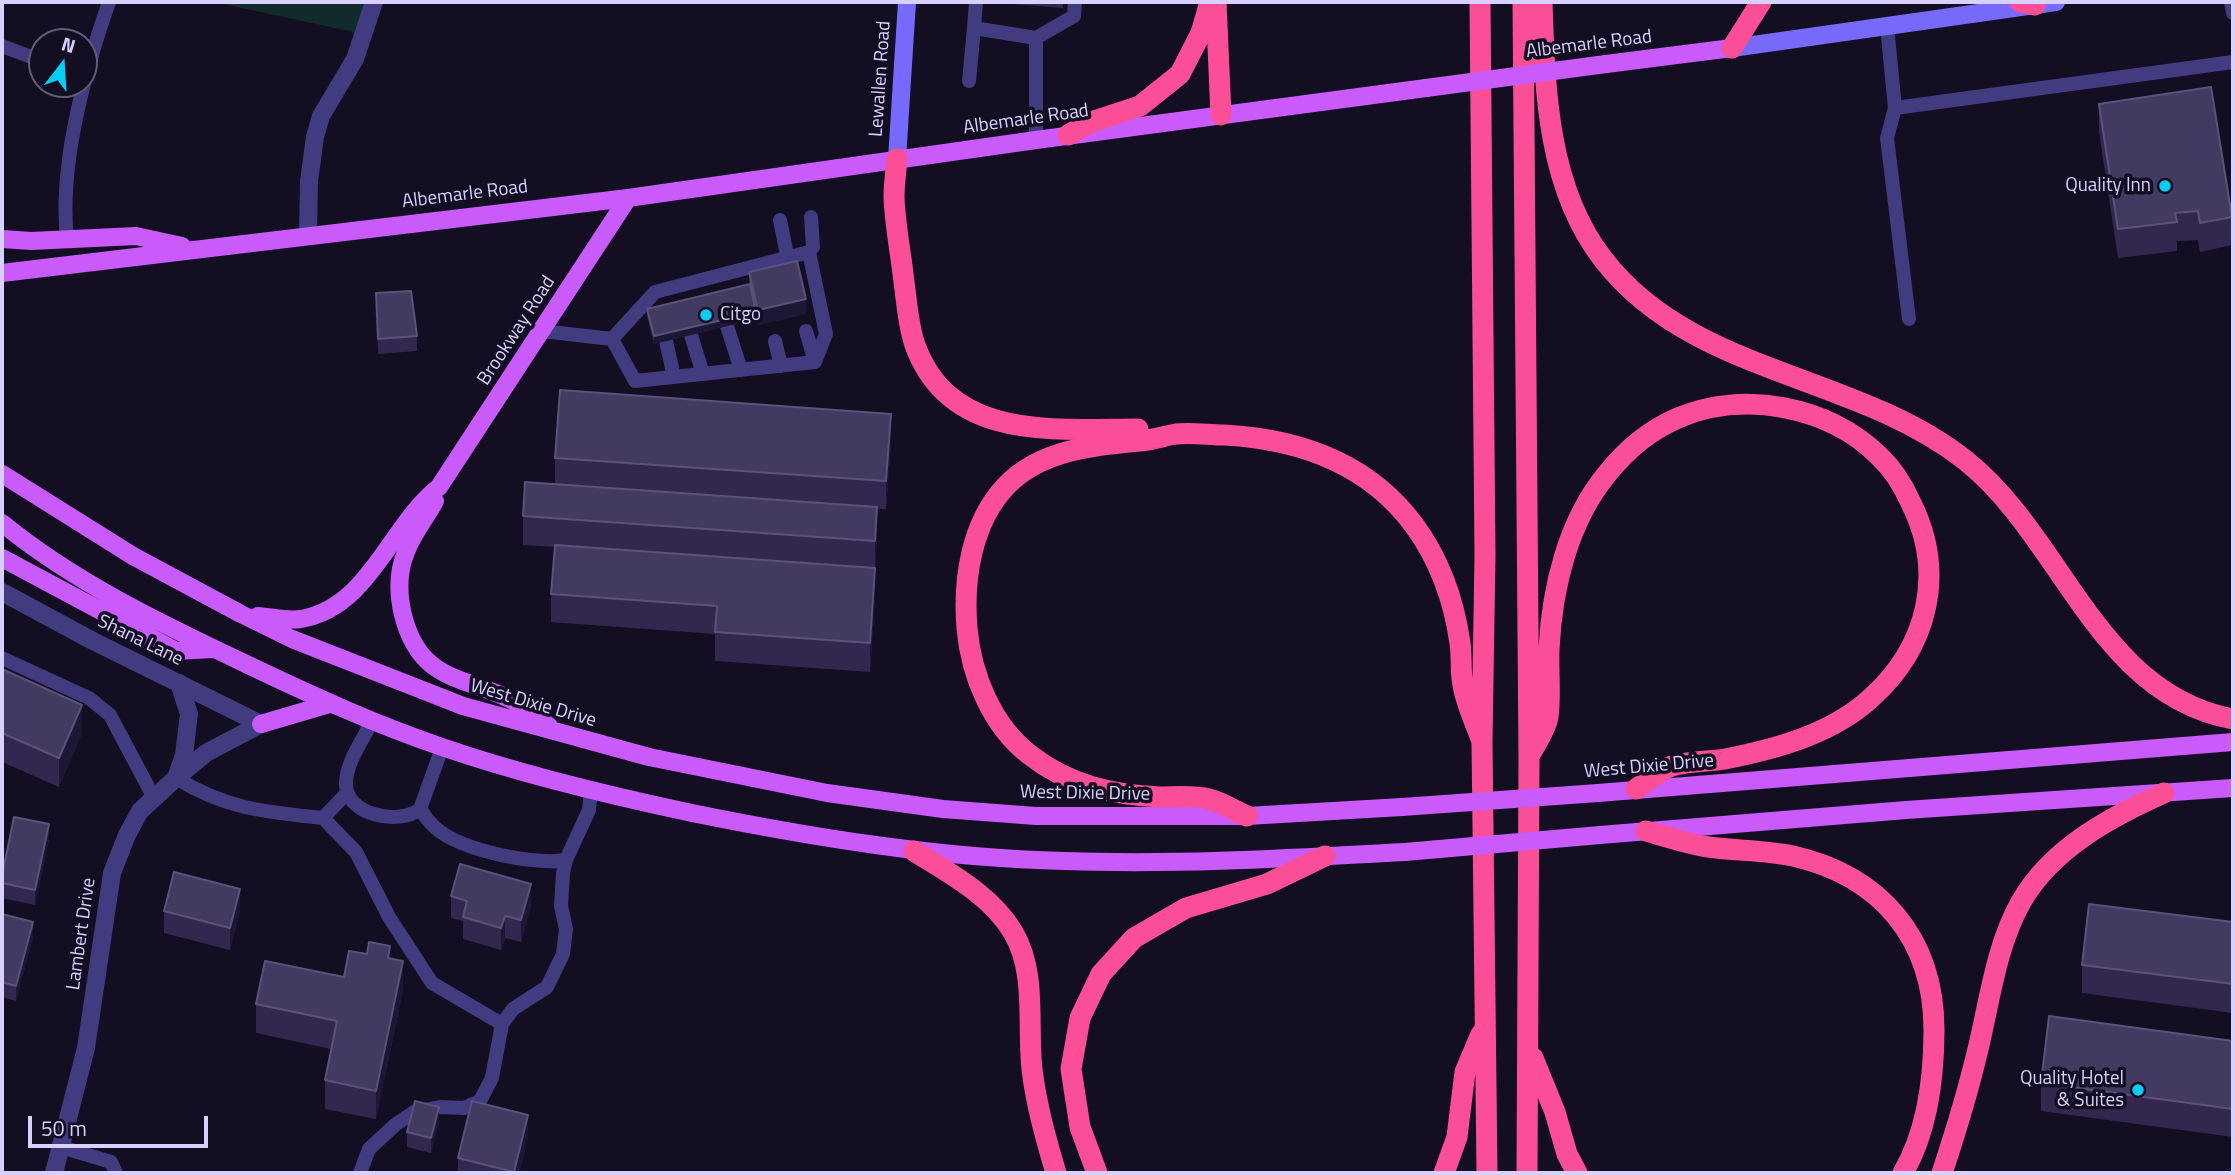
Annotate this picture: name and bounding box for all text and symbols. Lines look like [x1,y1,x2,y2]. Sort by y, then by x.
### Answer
street label: Lewallen Road [866,20,896,138]
street label: Albemarle Road [1525,26,1653,64]
north arrow [28,28,98,98]
text: N [58,29,79,60]
street label: Albemarle Road [962,100,1090,140]
place label: Quality Inn [2065,175,2151,197]
street label: Albemarle Road [401,176,529,214]
marker: Quality Inn [2157,178,2173,194]
street label: Brookway Road [473,272,561,390]
place label: Citgo [720,304,761,326]
marker: Citgo [698,307,714,323]
street label: Shana Lane [94,611,186,671]
street label: West Dixie Drive [467,675,599,733]
street label: West Dixie Drive [1583,750,1715,784]
street label: West Dixie Drive [1020,781,1150,807]
street label: Lambert Drive [63,876,101,992]
place label: Quality Hotel & Suites [2020,1068,2124,1112]
marker: Quality Hotel & Suites [2130,1082,2146,1098]
scale bar [32,1102,212,1146]
text: 50 m [41,1112,87,1144]

